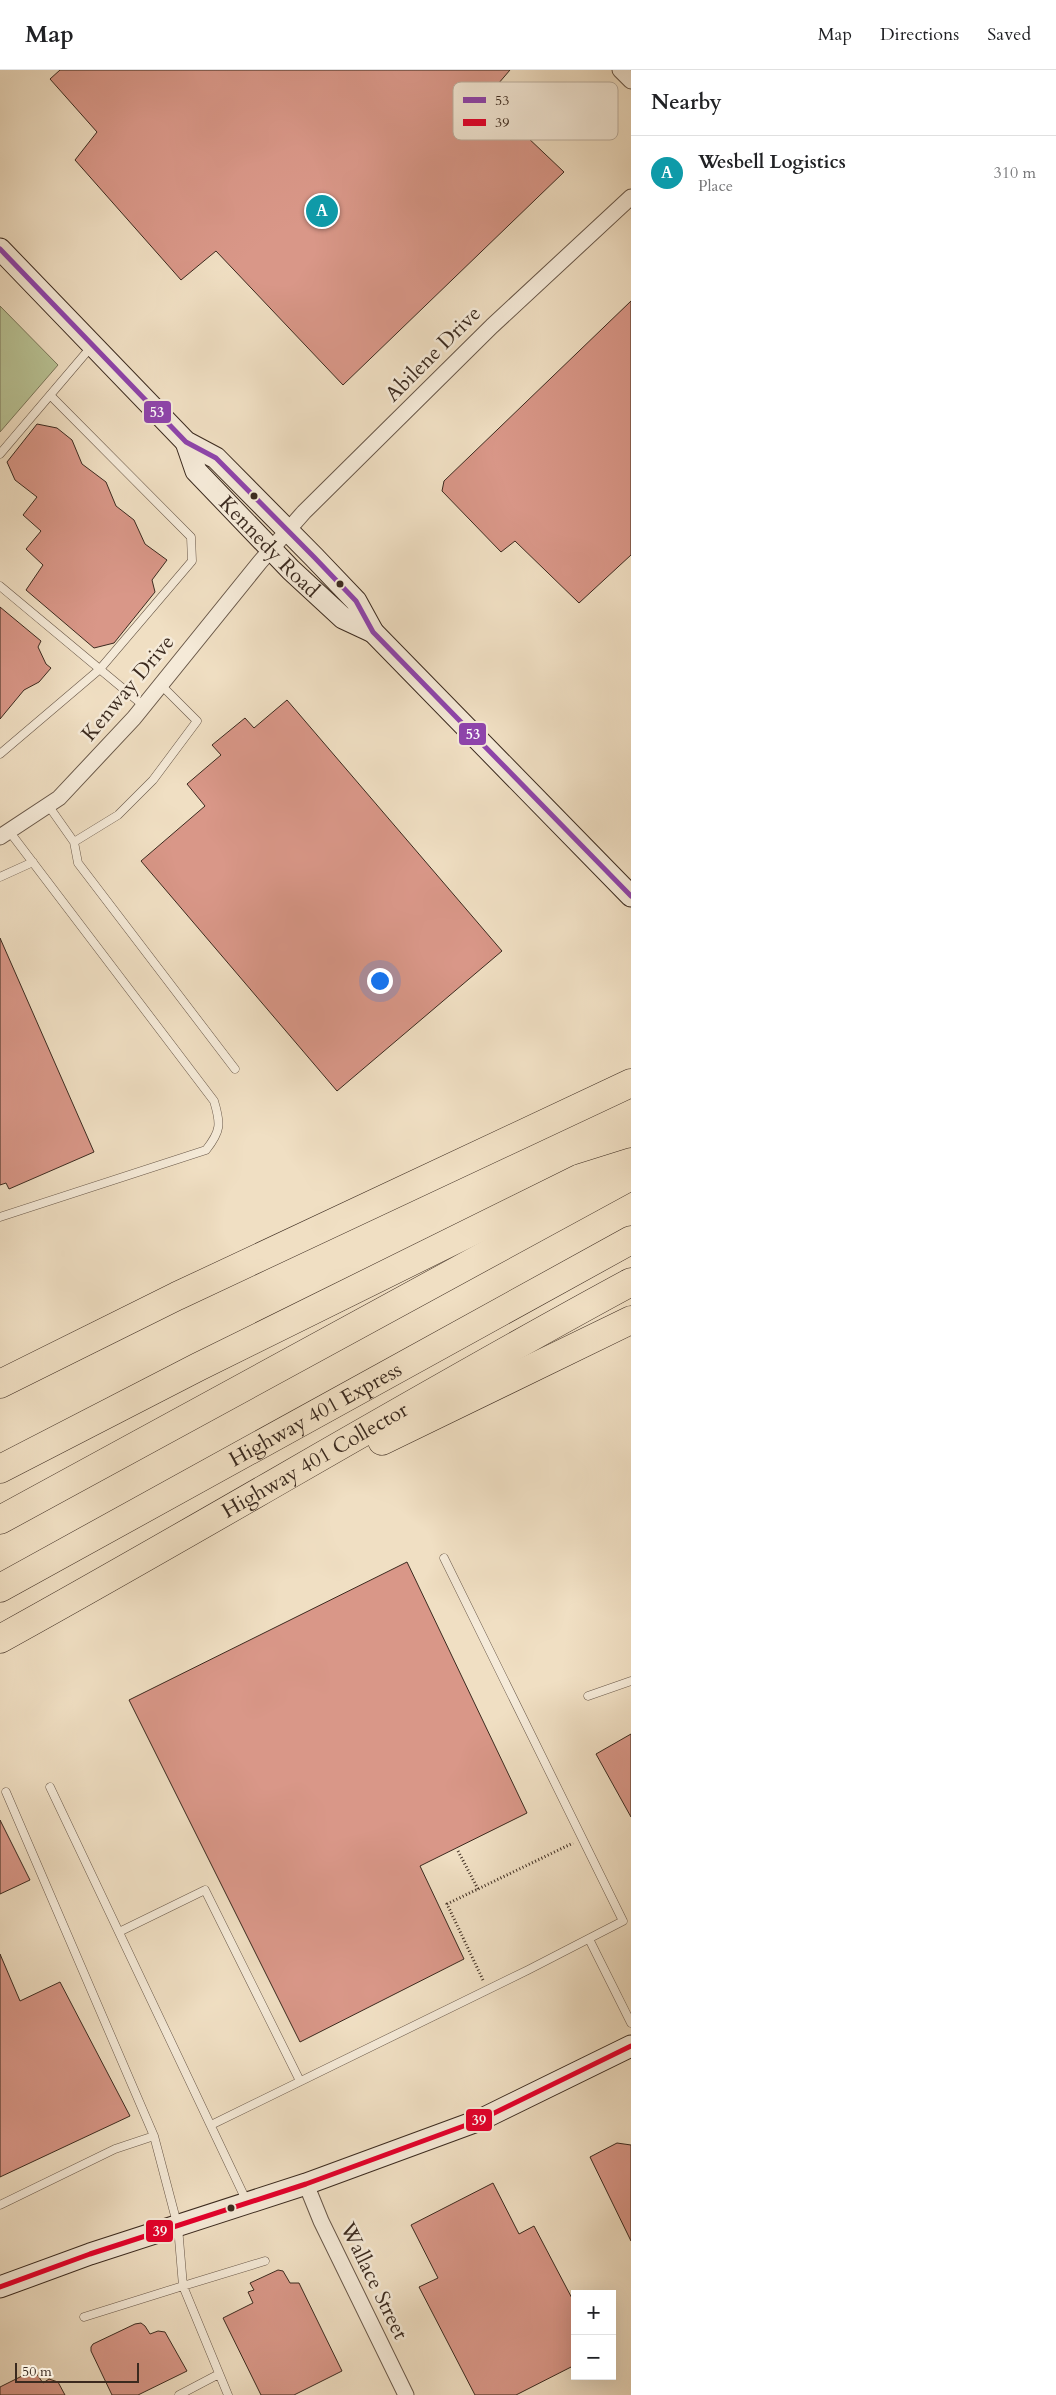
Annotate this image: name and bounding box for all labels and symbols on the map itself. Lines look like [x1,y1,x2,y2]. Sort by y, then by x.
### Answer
legend [453,82,618,140]
text: 53 [495,91,509,110]
text: 39 [495,113,509,132]
pin: A [306,192,338,230]
street label: Abilene Drive [379,300,487,408]
line badge: 53 [143,400,172,424]
text: 53 [150,403,164,422]
street label: Kennedy Road [213,489,326,604]
unlabelled marker [249,491,259,501]
unlabelled marker [335,579,345,589]
street label: Kenway Drive [75,629,181,747]
line badge: 53 [458,722,487,746]
text: 53 [466,725,480,744]
your location [367,968,393,994]
street label: Highway 401 Express [224,1355,407,1474]
street label: Highway 401 Collector [216,1395,413,1525]
line badge: 39 [465,2108,493,2132]
text: 39 [472,2111,486,2130]
unlabelled marker [226,2203,236,2213]
street label: Wallace Street [333,2217,415,2345]
line badge: 39 [145,2219,174,2243]
text: 39 [153,2222,167,2241]
scale bar [15,2360,139,2383]

